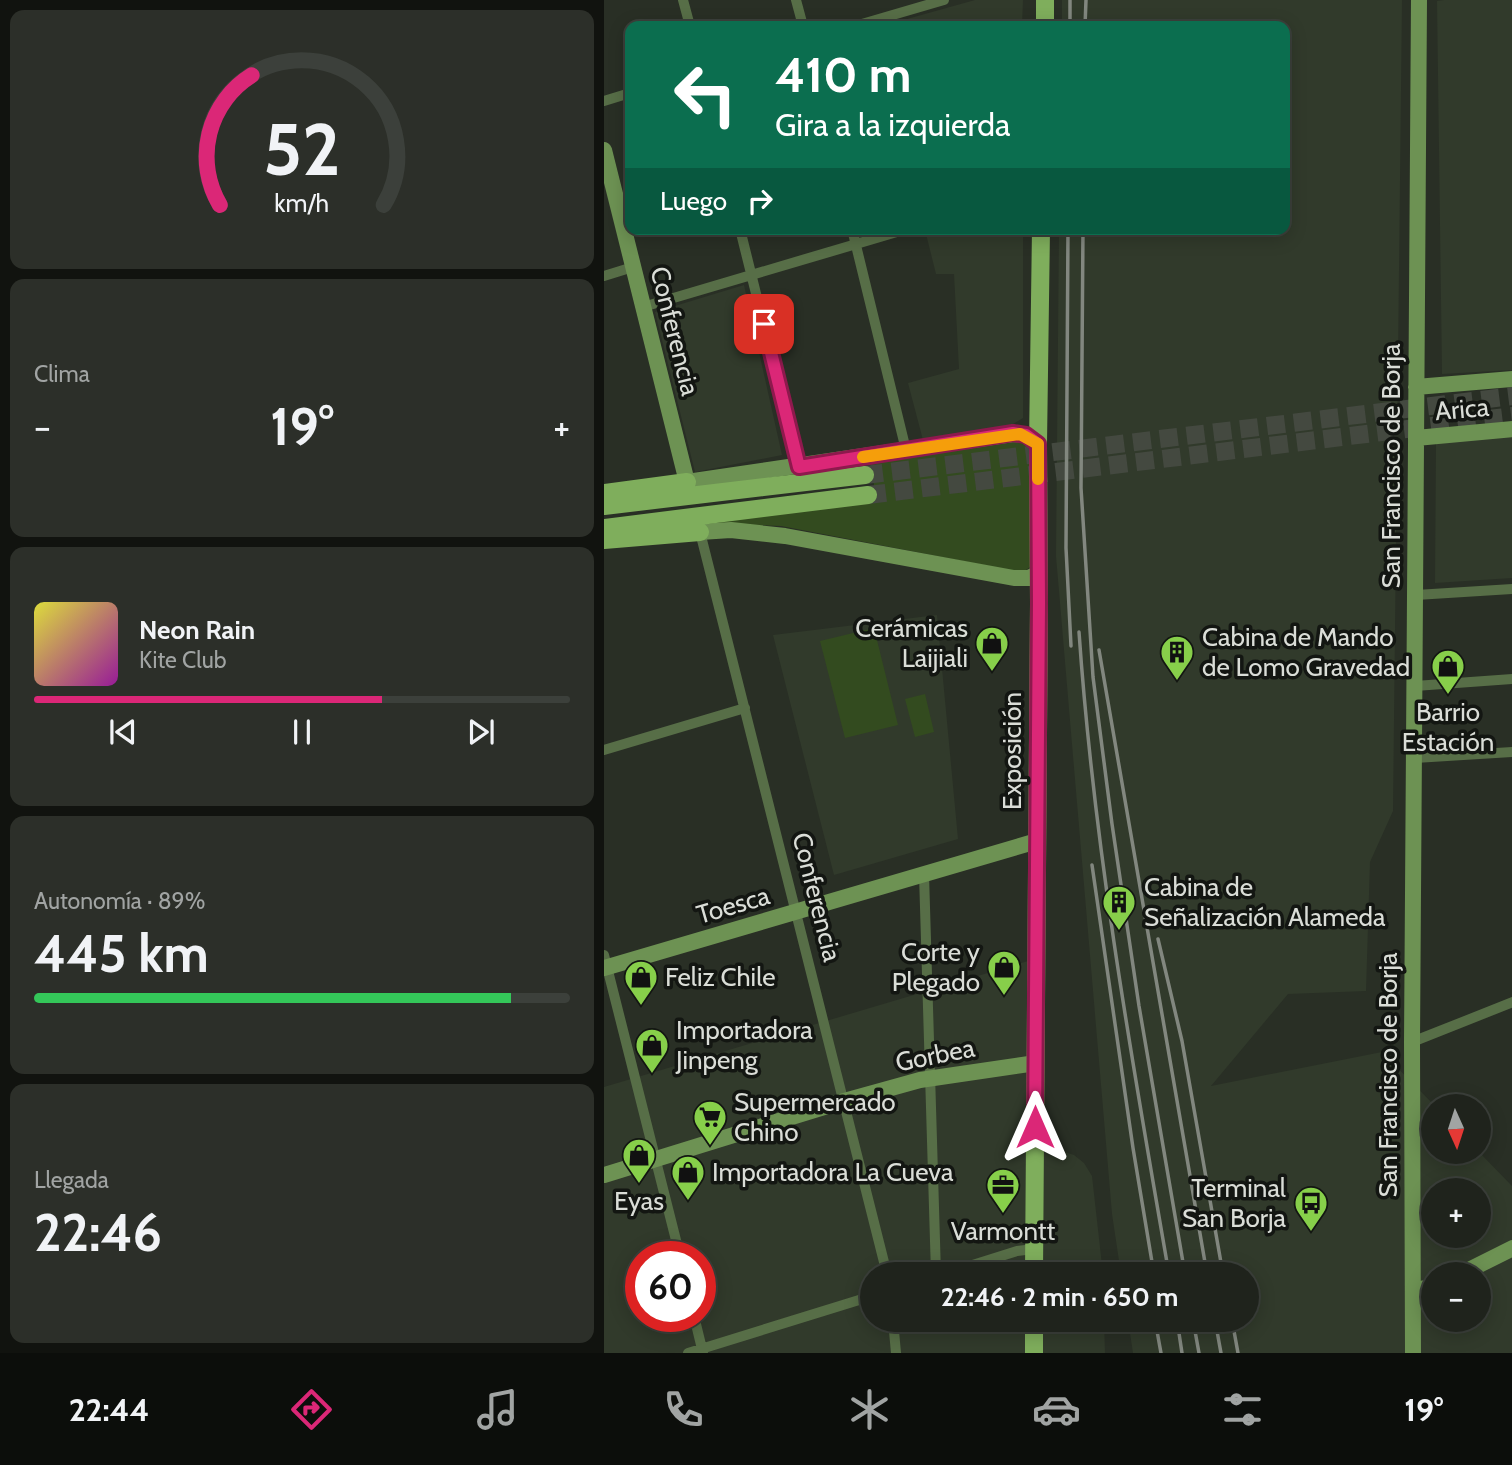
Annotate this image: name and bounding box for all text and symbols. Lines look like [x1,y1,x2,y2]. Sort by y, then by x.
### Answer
text: 410 m [775,45,911,104]
icon: left [660,49,751,140]
text: Gira a la izquierda [775,105,1010,144]
text: 52 [263,106,341,194]
icon: right [741,182,779,220]
text: Luego [660,185,727,217]
text: km/h [275,188,329,218]
street label: Conferencia [644,263,707,399]
pin [734,294,794,354]
icon: arrive [745,305,783,343]
street label: San Francisco de Borja [1375,343,1407,589]
text: Clima [34,360,90,388]
street label: Arica [1434,391,1491,427]
text: 19° [270,395,334,458]
text: − [34,403,51,450]
text: + [553,403,570,450]
place label: Cerámicas Laijiali [855,612,968,674]
text: Neon Rain [139,614,255,646]
place label: Cabina de Mando de Lomo Gravedad [1202,621,1410,683]
shop icon: Cerámicas Laijiali [973,624,1011,673]
building icon: Cabina de Mando de Lomo Gravedad [1158,633,1196,682]
text: Kite Club [139,646,226,674]
shop icon: Barrio Estación [1429,647,1467,696]
street label: Exposición [996,692,1028,810]
place label: Barrio Estación [1402,696,1494,758]
icon: previous [104,713,142,751]
icon: pause [283,713,321,751]
icon: next [462,713,500,751]
street label: Conferencia [786,829,849,965]
place label: Cabina de Señalización Alameda [1144,871,1386,933]
street label: Toesca [693,879,774,931]
building icon: Cabina de Señalización Alameda [1100,883,1138,932]
text: Autonomía · 89% [34,887,205,915]
text: 445 km [34,922,209,985]
place label: Corte y Plegado [892,936,980,998]
shop icon: Corte y Plegado [985,948,1023,997]
street label: San Francisco de Borja [1372,952,1404,1198]
shop icon: Feliz Chile [622,958,660,1007]
place label: Feliz Chile [665,961,775,993]
place label: Importadora Jinpeng [675,1014,813,1076]
shop icon: Importadora Jinpeng [633,1026,671,1075]
street label: Gorbea [893,1032,978,1078]
place label: Supermercado Chino [734,1086,896,1148]
position arrow [998,1090,1072,1164]
north arrow [1421,1094,1491,1164]
map controls [1421,1094,1491,1332]
supermarket icon: Supermercado Chino [691,1098,729,1147]
shop icon: Eyas [620,1136,658,1185]
shop icon: Importadora La Cueva [669,1153,707,1202]
place label: Importadora La Cueva [712,1156,954,1188]
text: Llegada [34,1166,109,1194]
office icon: Varmontt [984,1166,1022,1215]
place label: Terminal San Borja [1182,1172,1287,1234]
button: + [1421,1178,1491,1248]
bus stop icon: Terminal San Borja [1292,1184,1330,1233]
place label: Eyas [614,1185,664,1217]
text: 22:46 [34,1201,162,1264]
place label: Varmontt [951,1215,1055,1247]
speed limit sign: 60 [625,1241,716,1332]
button: − [1421,1262,1491,1332]
text: 22:46 · 2 min · 650 m [941,1281,1178,1313]
icon: directions [287,1385,336,1434]
icon: music [473,1385,522,1434]
icon: phone [659,1385,708,1434]
icon: climate [845,1385,894,1434]
icon: car [1032,1385,1081,1434]
icon: filters [1218,1385,1267,1434]
text: 22:44 [69,1390,149,1429]
text: 19° [1404,1390,1443,1429]

